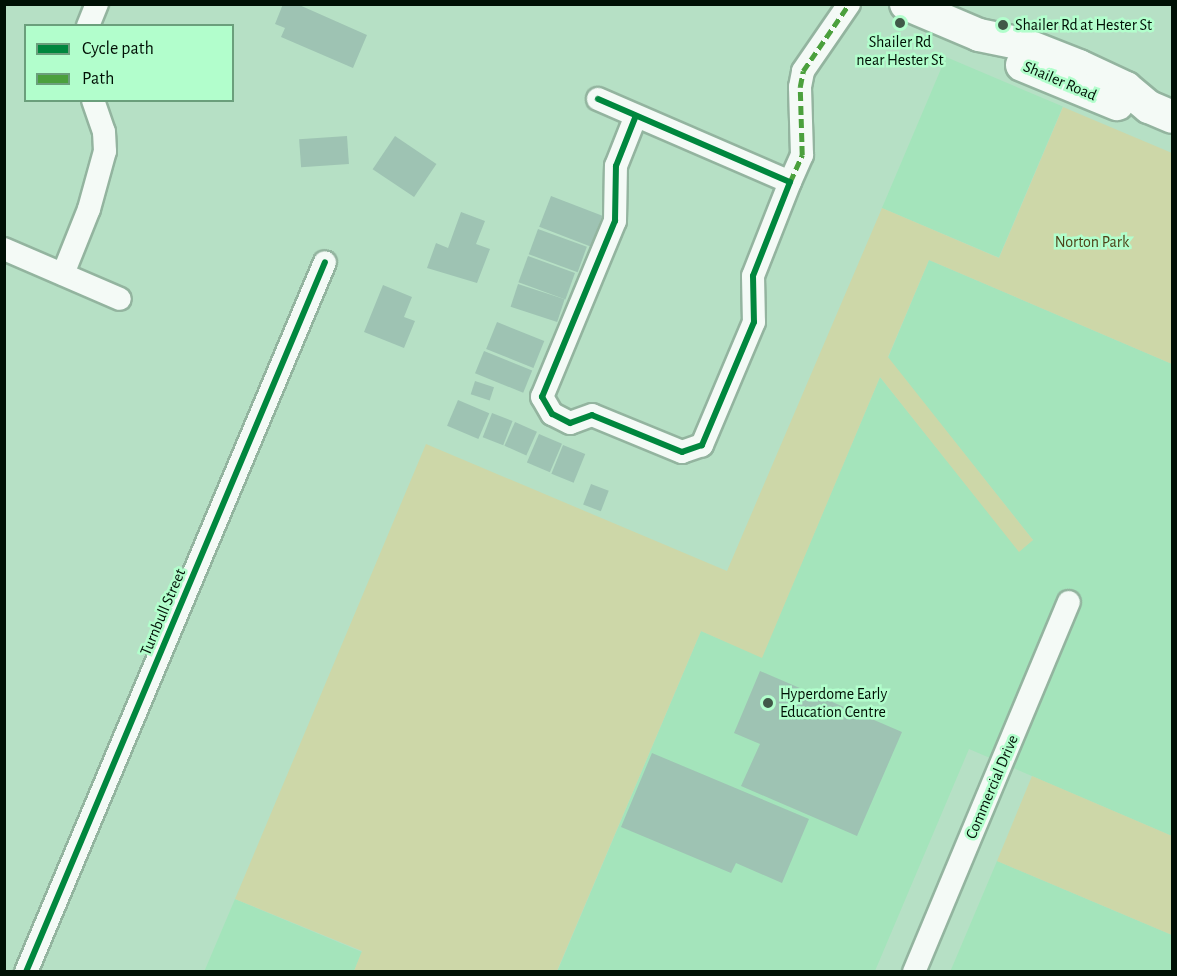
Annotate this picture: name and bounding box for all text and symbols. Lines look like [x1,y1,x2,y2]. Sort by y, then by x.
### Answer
place label: Shailer Rd at Hester St [1015,15,1152,35]
marker: Shailer Rd near Hester St [893,16,907,30]
marker: Shailer Rd at Hester St [996,18,1010,32]
legend [24,24,234,102]
place label: Shailer Rd near Hester St [856,32,944,70]
text: Cycle path [82,40,154,58]
street label: Shailer Road [1020,57,1100,105]
text: Path [82,70,114,88]
park label: Norton Park [1055,232,1129,252]
street label: Turnbull Street [136,566,190,658]
place label: Hyperdome Early Education Centre [780,684,887,722]
marker: Hyperdome Early Education Centre [761,696,775,710]
street label: Commercial Drive [961,732,1023,842]

